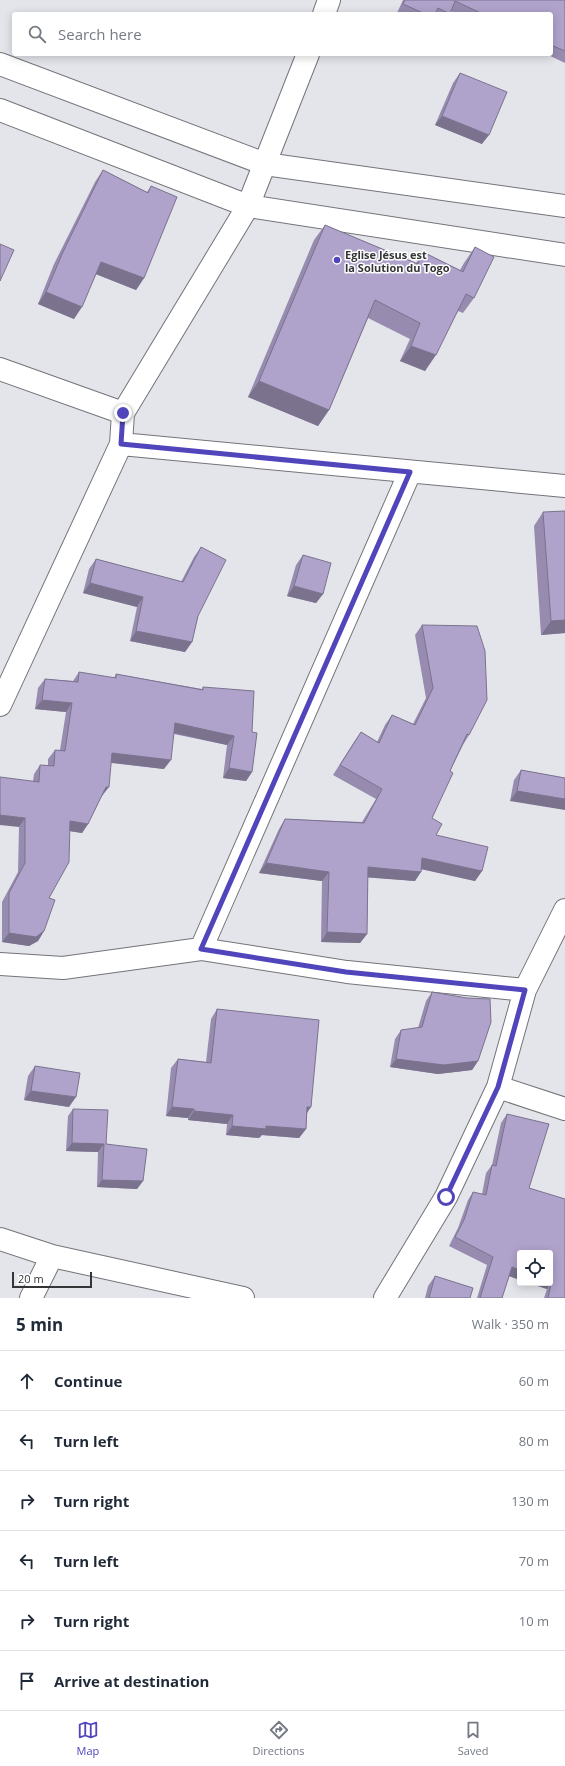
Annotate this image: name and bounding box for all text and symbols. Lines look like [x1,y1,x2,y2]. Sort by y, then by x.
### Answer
search box [12,12,553,56]
icon: search [26,23,48,45]
text: Search here [58,24,142,44]
place label: Eglise Jésus est la Solution du Togo [345,247,450,275]
marker: Eglise Jésus est la Solution du Togo [332,255,342,265]
route end [114,404,132,422]
route start [437,1188,455,1206]
map controls [517,1250,553,1286]
button: locate [517,1250,553,1286]
scale bar [12,1270,92,1289]
text: 20 m [18,1271,44,1286]
text: 5 min [16,1313,63,1336]
text: Walk · 350 m [472,1315,549,1333]
icon: ahead [16,1370,38,1392]
text: Continue [54,1371,122,1391]
text: 60 m [519,1372,549,1390]
icon: left [16,1430,38,1452]
text: Turn left [54,1431,119,1451]
text: 80 m [519,1432,549,1450]
icon: right [16,1490,38,1512]
text: Turn right [54,1491,129,1511]
text: 130 m [511,1492,549,1510]
icon: left [16,1550,38,1572]
text: Turn left [54,1551,119,1571]
text: 70 m [519,1552,549,1570]
icon: right [16,1610,38,1632]
text: Turn right [54,1611,129,1631]
text: 10 m [519,1612,549,1630]
icon: arrive [16,1670,38,1692]
text: Arrive at destination [54,1671,209,1691]
tab: Map [77,1719,99,1758]
tab: Directions [253,1719,305,1758]
tab: Saved [458,1719,488,1758]

